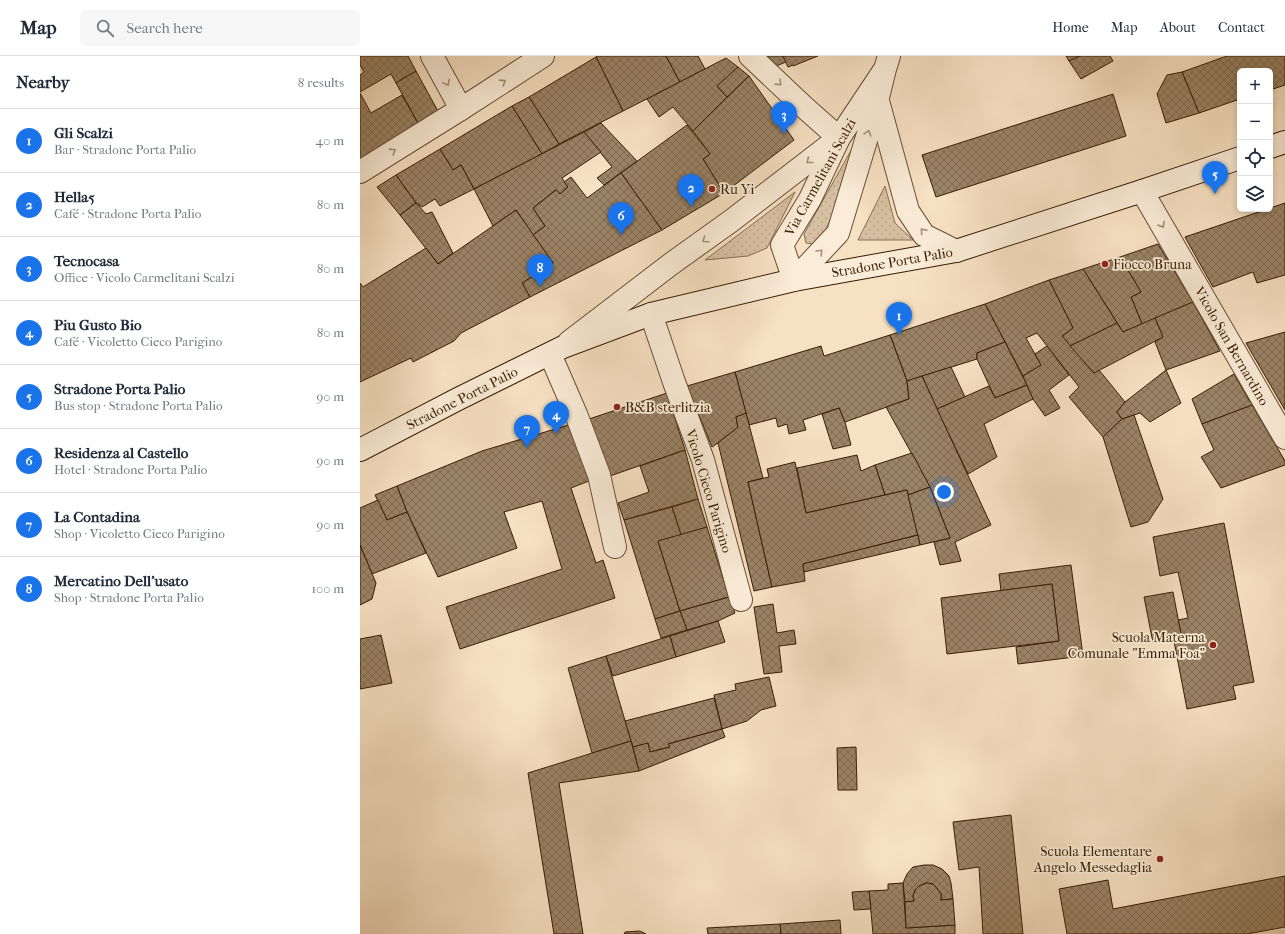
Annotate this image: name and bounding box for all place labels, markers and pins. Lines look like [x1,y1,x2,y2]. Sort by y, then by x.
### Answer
pin: 3 [771,101,797,134]
pin: 5 [1202,161,1228,194]
pin: 2 [678,174,704,207]
place label: Ru Yi [720,181,754,198]
marker: Ru Yi [707,184,717,194]
pin: 6 [608,202,634,235]
pin: 8 [527,254,553,287]
place label: Fiocco Bruna [1113,256,1192,273]
marker: Fiocco Bruna [1100,259,1110,269]
pin: 1 [886,302,912,335]
place label: B&B sterlitzia [625,399,711,416]
pin: 4 [543,401,569,434]
marker: B&B sterlitzia [612,402,622,412]
pin: 7 [514,415,540,448]
place label: Scuola Materna Comunale "Emma Foa" [1068,629,1206,662]
marker: Scuola Materna Comunale "Emma Foa" [1208,640,1218,650]
place label: Scuola Elementare Angelo Messedaglia [1033,843,1153,876]
marker: Scuola Elementare Angelo Messedaglia [1155,854,1165,864]

